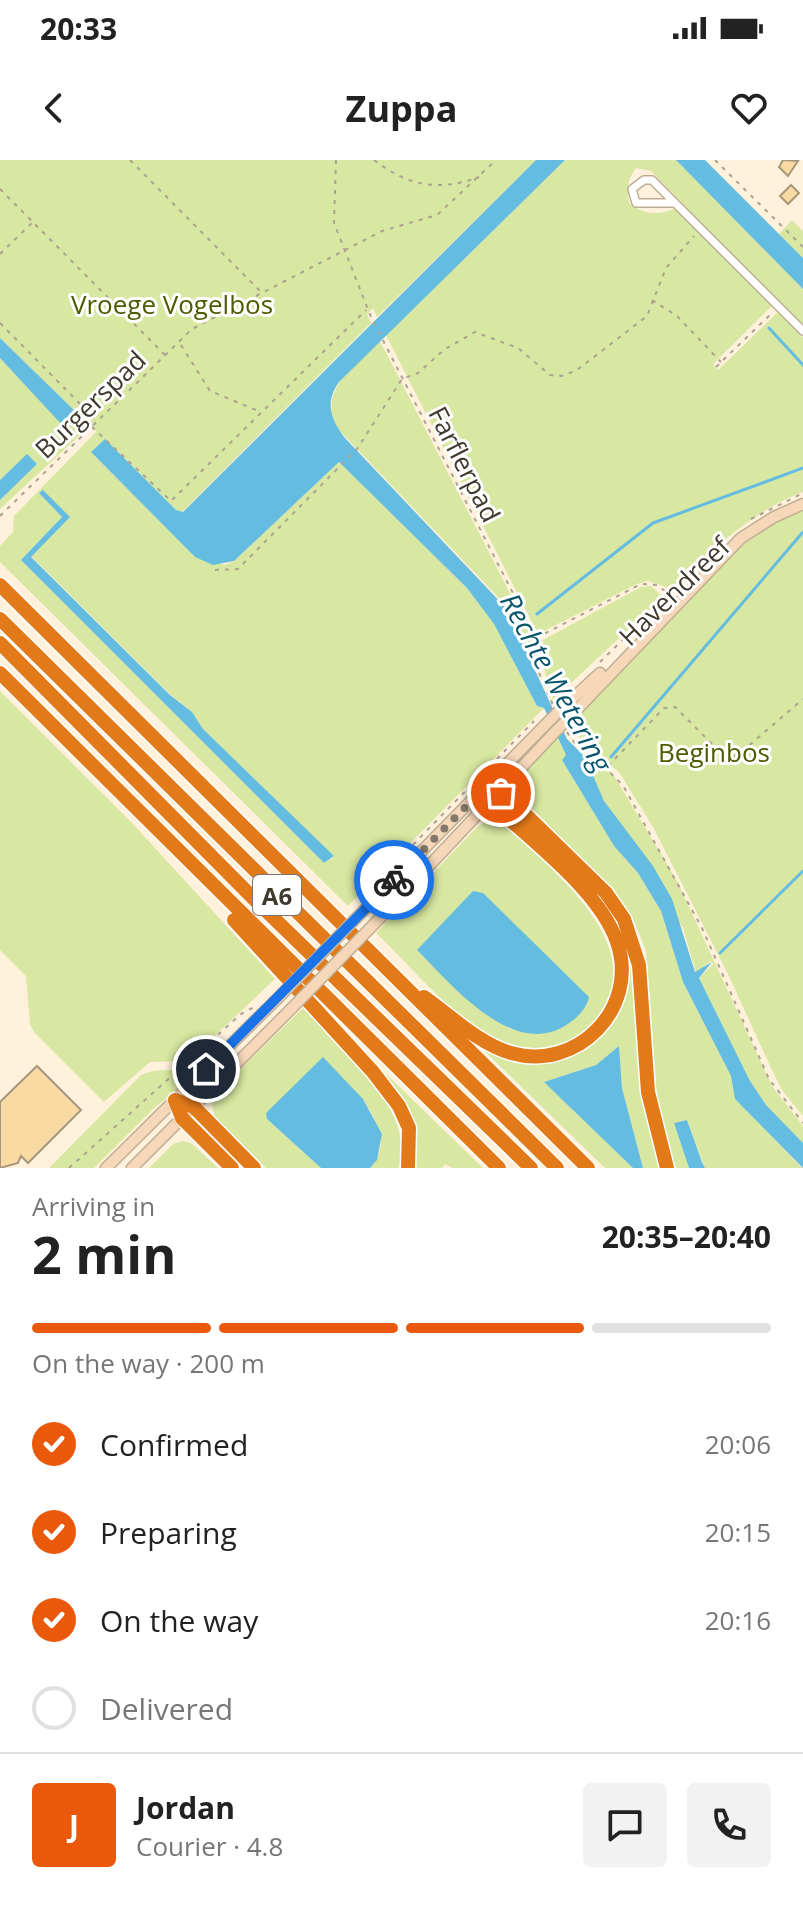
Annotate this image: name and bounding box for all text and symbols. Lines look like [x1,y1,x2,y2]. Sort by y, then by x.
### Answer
text: 20:33 [40,8,117,49]
text: Zuppa [346,84,457,133]
icon: back [32,86,76,130]
icon: heart [727,86,771,130]
park label: Vroege Vogelbos [71,286,273,322]
street label: Burgerspad [27,342,153,466]
street label: Farflerpad [421,400,509,528]
street label: Havendreef [611,528,738,653]
water label: Rechte Wetering [492,586,623,780]
park label: Beginbos [658,734,770,770]
pin [467,759,535,827]
icon: bag [479,771,523,815]
courier [354,840,434,920]
icon: bike [372,858,416,902]
road number: A6 [253,875,301,915]
pin [172,1035,240,1103]
icon: home [184,1047,228,1091]
text: Arriving in [32,1188,155,1224]
text: 20:35–20:40 [602,1216,771,1257]
text: 2 min [32,1218,176,1289]
text: On the way · 200 m [32,1345,265,1381]
icon: check [32,1422,76,1466]
text: Confirmed [100,1424,248,1465]
text: 20:06 [705,1426,771,1462]
icon: check [32,1510,76,1554]
text: Preparing [100,1512,237,1553]
text: 20:15 [705,1514,771,1550]
icon: check [32,1598,76,1642]
text: On the way [100,1600,258,1641]
text: 20:16 [705,1602,771,1638]
text: Delivered [100,1688,233,1729]
button: chat [583,1783,667,1867]
button: phone [687,1783,771,1867]
text: Jordan [136,1787,235,1828]
text: J [69,1805,79,1846]
text: Courier · 4.8 [136,1828,283,1864]

